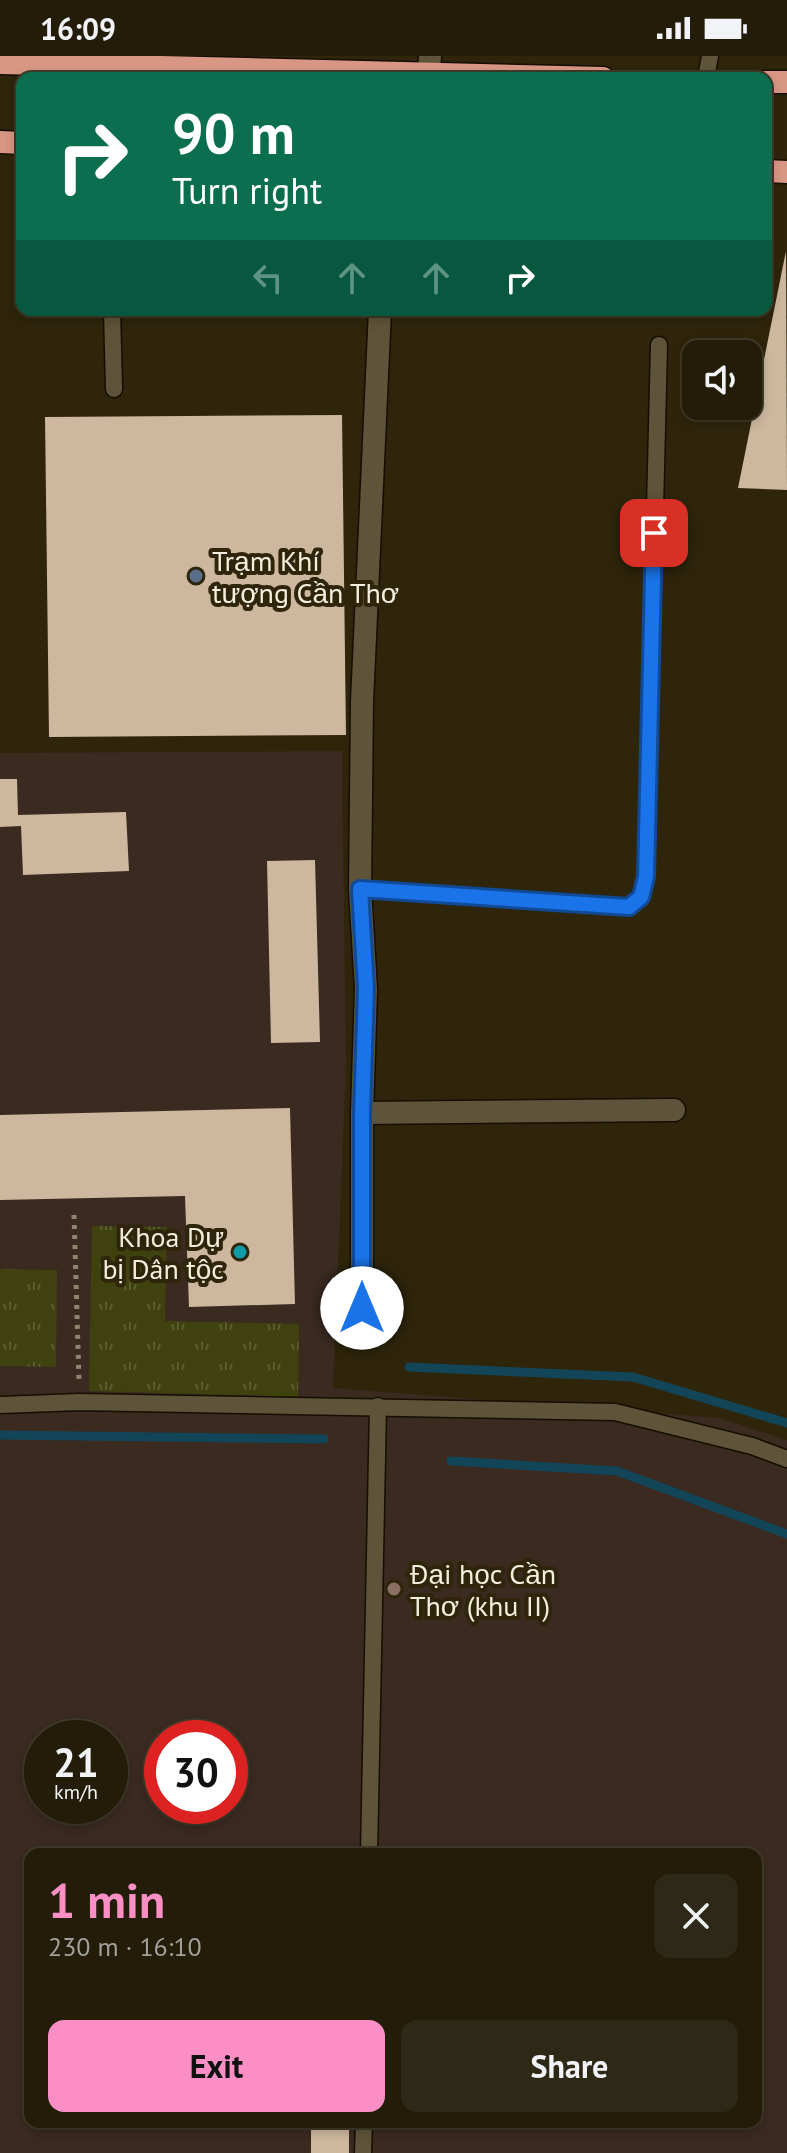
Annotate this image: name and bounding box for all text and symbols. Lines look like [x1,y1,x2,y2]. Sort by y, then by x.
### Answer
text: 16:09 [40,9,116,48]
text: 90 m [172,97,295,169]
icon: right [40,104,144,208]
text: Turn right [172,167,322,214]
icon: left [246,256,290,300]
icon: ahead [330,256,374,300]
icon: ahead [414,256,458,300]
icon: right [498,256,542,300]
map controls [682,340,762,420]
button: sound [682,340,762,420]
pin [620,499,688,567]
icon: arrive [632,511,676,555]
place label: Trạm Khí tượng Cần Thơ [212,542,399,611]
marker: Trạm Khí tượng Cần Thơ [187,567,205,585]
place label: Khoa Dự bị Dân tộc [102,1218,224,1287]
marker: Khoa Dự bị Dân tộc [231,1243,249,1261]
position arrow [320,1266,404,1350]
place label: Đại học Cần Thơ (khu II) [409,1555,556,1624]
marker: Đại học Cần Thơ (khu II) [385,1580,403,1598]
speed limit sign: 30 [144,1720,248,1824]
text: 21 [53,1736,99,1788]
text: km/h [54,1779,98,1805]
text: 1 min [48,1869,165,1931]
button: close [654,1874,738,1958]
text: 230 m · 16:10 [48,1930,202,1963]
button: Exit [48,2020,385,2112]
button: Share [401,2020,738,2112]

